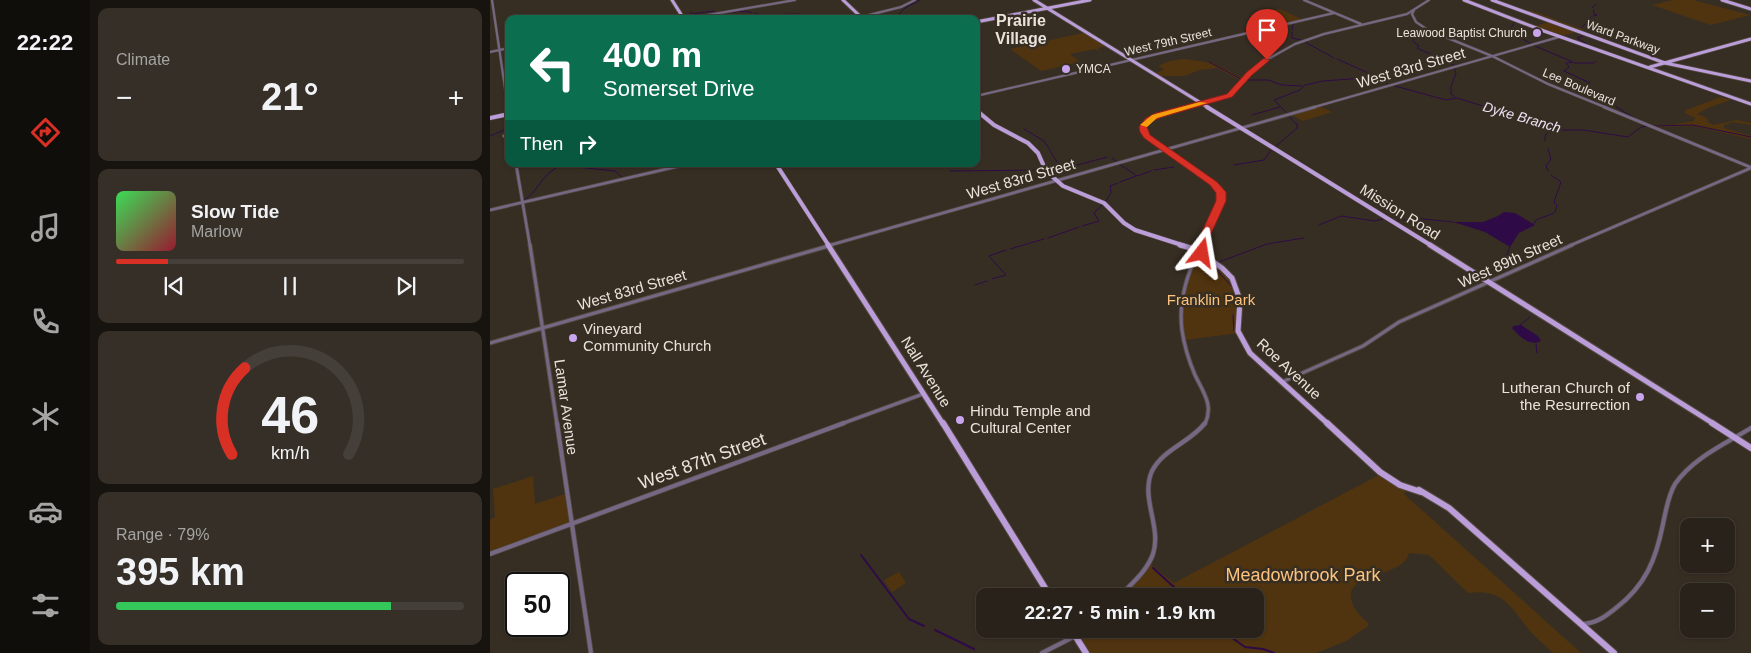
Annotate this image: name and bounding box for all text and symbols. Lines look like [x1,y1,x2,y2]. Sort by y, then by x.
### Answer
pin [1246,9,1288,60]
district label: Prairie Village [995,12,1047,47]
icon: arrive [1253,16,1281,44]
street label: Ward Parkway [1584,17,1662,57]
street label: West 79th Street [1123,25,1214,59]
place label: Leawood Baptist Church [1396,26,1527,40]
marker: Leawood Baptist Church [1531,27,1543,39]
text: 22:22 [17,30,73,55]
icon: left [520,35,585,100]
text: 400 m [603,35,702,74]
street label: West 83rd Street [1355,44,1468,91]
text: Climate [116,51,170,68]
place label: YMCA [1076,62,1111,76]
marker: YMCA [1060,63,1072,75]
street label: Lee Boulevard [1541,65,1617,109]
text: 21° [261,76,319,118]
text: Somerset Drive [603,76,755,101]
text: − [116,82,132,113]
text: + [448,82,464,113]
water label: Dyke Branch [1481,98,1563,136]
icon: directions [28,115,63,150]
icon: right [573,130,601,158]
text: Then [520,133,563,154]
street label: West 83rd Street [965,155,1078,202]
street label: Mission Road [1357,180,1443,243]
text: Slow Tide [191,201,279,222]
icon: music [28,210,63,245]
text: Marlow [191,223,243,240]
position arrow [1175,226,1227,278]
street label: West 89th Street [1455,230,1565,291]
street label: West 83rd Street [576,266,689,313]
icon: previous [160,272,188,300]
icon: pause [276,272,304,300]
icon: next [392,272,420,300]
park label: Franklin Park [1167,291,1256,308]
icon: phone [28,304,63,339]
place label: Vineyard Community Church [583,320,711,354]
marker: Vineyard Community Church [567,332,579,344]
street label: Nall Avenue [898,333,955,410]
street label: Roe Avenue [1254,335,1325,403]
street label: Lamar Avenue [551,358,582,456]
place label: Lutheran Church of the Resurrection [1502,379,1631,413]
text: 46 [261,386,319,444]
marker: Lutheran Church of the Resurrection [1634,391,1646,403]
icon: climate [28,399,63,434]
place label: Hindu Temple and Cultural Center [970,402,1091,436]
marker: Hindu Temple and Cultural Center [954,414,966,426]
street label: West 87th Street [636,429,768,493]
text: km/h [271,443,309,463]
icon: car [28,494,63,529]
map controls [1680,518,1735,638]
button: + [1680,518,1735,573]
text: Range · 79% [116,526,209,543]
text: 395 km [116,551,245,593]
park label: Meadowbrook Park [1225,565,1382,585]
speed limit sign: 50 [505,572,570,637]
button: − [1680,583,1735,638]
icon: filters [28,588,63,623]
text: 22:27 · 5 min · 1.9 km [1024,602,1216,623]

